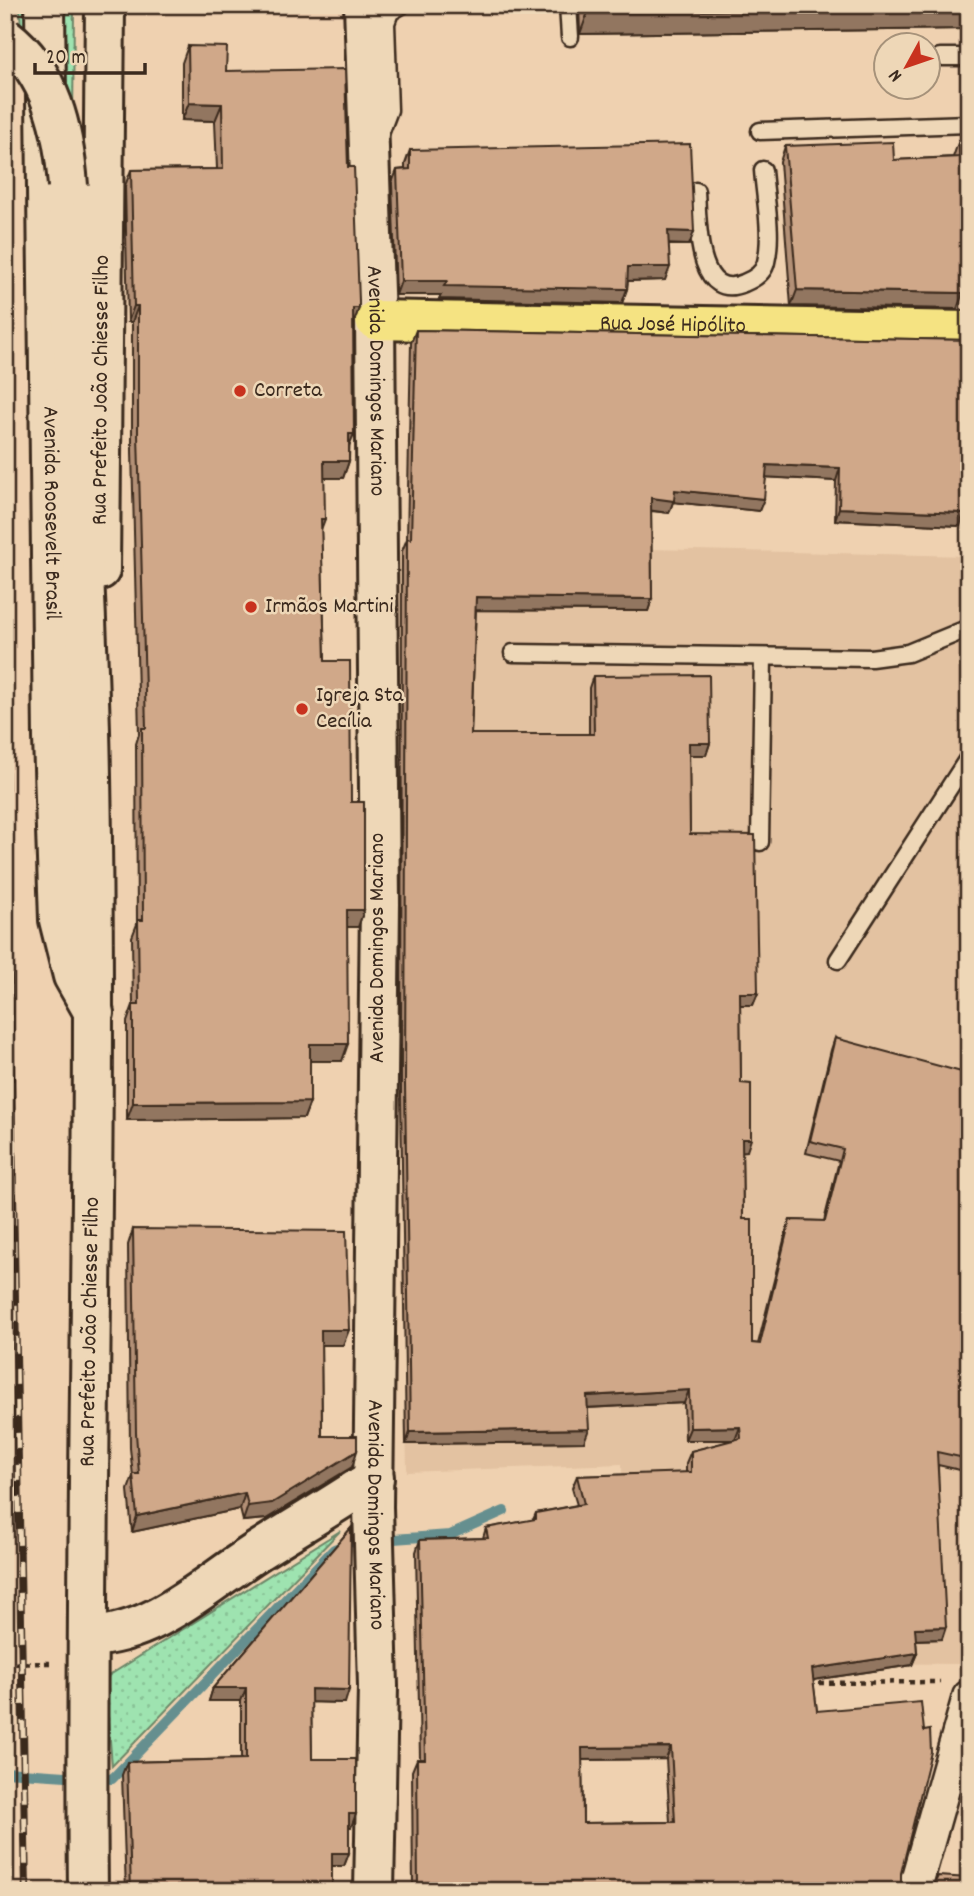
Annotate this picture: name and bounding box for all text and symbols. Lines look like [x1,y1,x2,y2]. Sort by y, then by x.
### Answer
scale bar [35,32,145,76]
north arrow [872,32,942,102]
text: 20 m [46,44,86,74]
text: N [883,62,910,87]
street label: Rua Prefeito João Chiesse Filho [84,255,119,525]
street label: Avenida Domingos Mariano [357,265,393,496]
street label: Rua José Hipólito [600,308,746,343]
place label: Correta [254,375,323,408]
marker: Correta [232,383,248,399]
street label: Avenida Roosevelt Brasil [33,406,68,621]
place label: Irmãos Martini [265,591,393,624]
marker: Irmãos Martini [243,599,259,615]
place label: Igreja Sta Cecília [316,680,405,739]
marker: Igreja Sta Cecília [294,701,310,717]
street label: Avenida Domingos Mariano [362,833,395,1063]
street label: Rua Prefeito João Chiesse Filho [72,1197,110,1467]
street label: Avenida Domingos Mariano [356,1399,393,1631]

